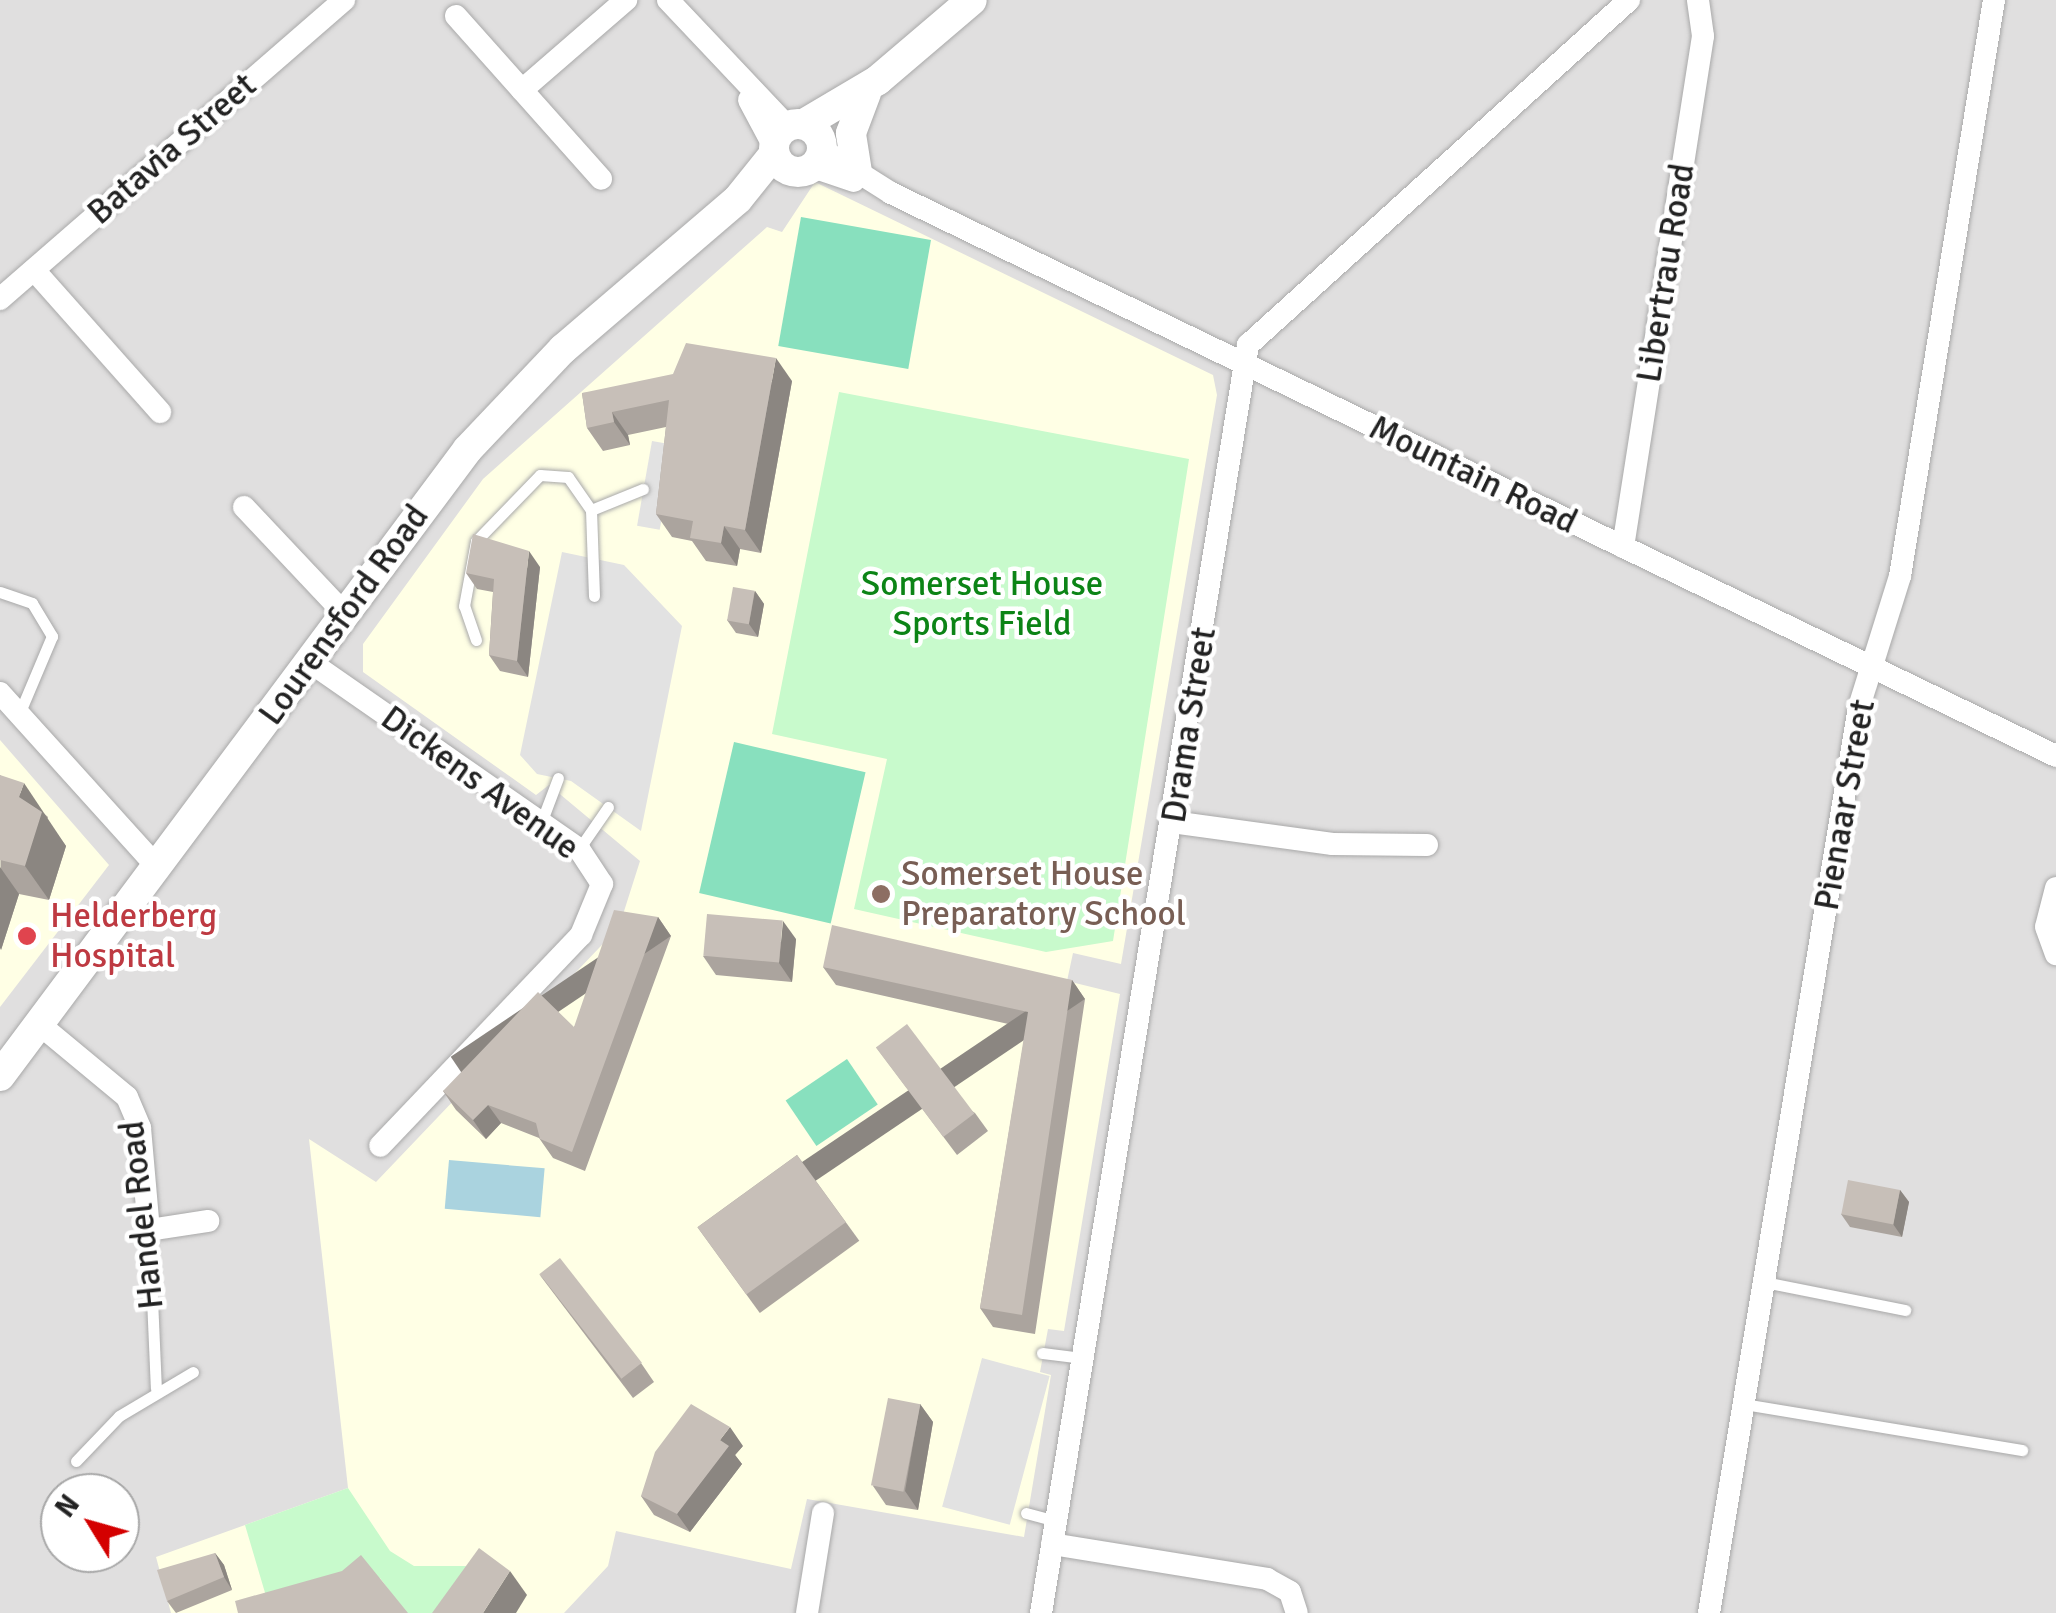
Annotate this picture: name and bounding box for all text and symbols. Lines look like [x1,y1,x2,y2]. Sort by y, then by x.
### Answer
street label: Batavia Street [79,64,265,234]
street label: Libertrau Road [1628,161,1704,385]
street label: Mountain Road [1362,407,1584,543]
street label: Lourensford Road [250,497,438,733]
park label: Somerset House Sports Field [861,563,1103,645]
street label: Drama Street [1153,624,1225,826]
street label: Pienaar Street [1806,696,1884,914]
street label: Dickens Avenue [373,697,587,869]
place label: Somerset House Preparatory School [901,853,1186,935]
marker: Somerset House Preparatory School [870,883,892,905]
place label: Helderberg Hospital [50,895,217,977]
marker: Helderberg Hospital [14,923,40,949]
street label: Handel Road [111,1119,173,1311]
north arrow [40,1473,140,1573]
text: N [48,1488,87,1524]

